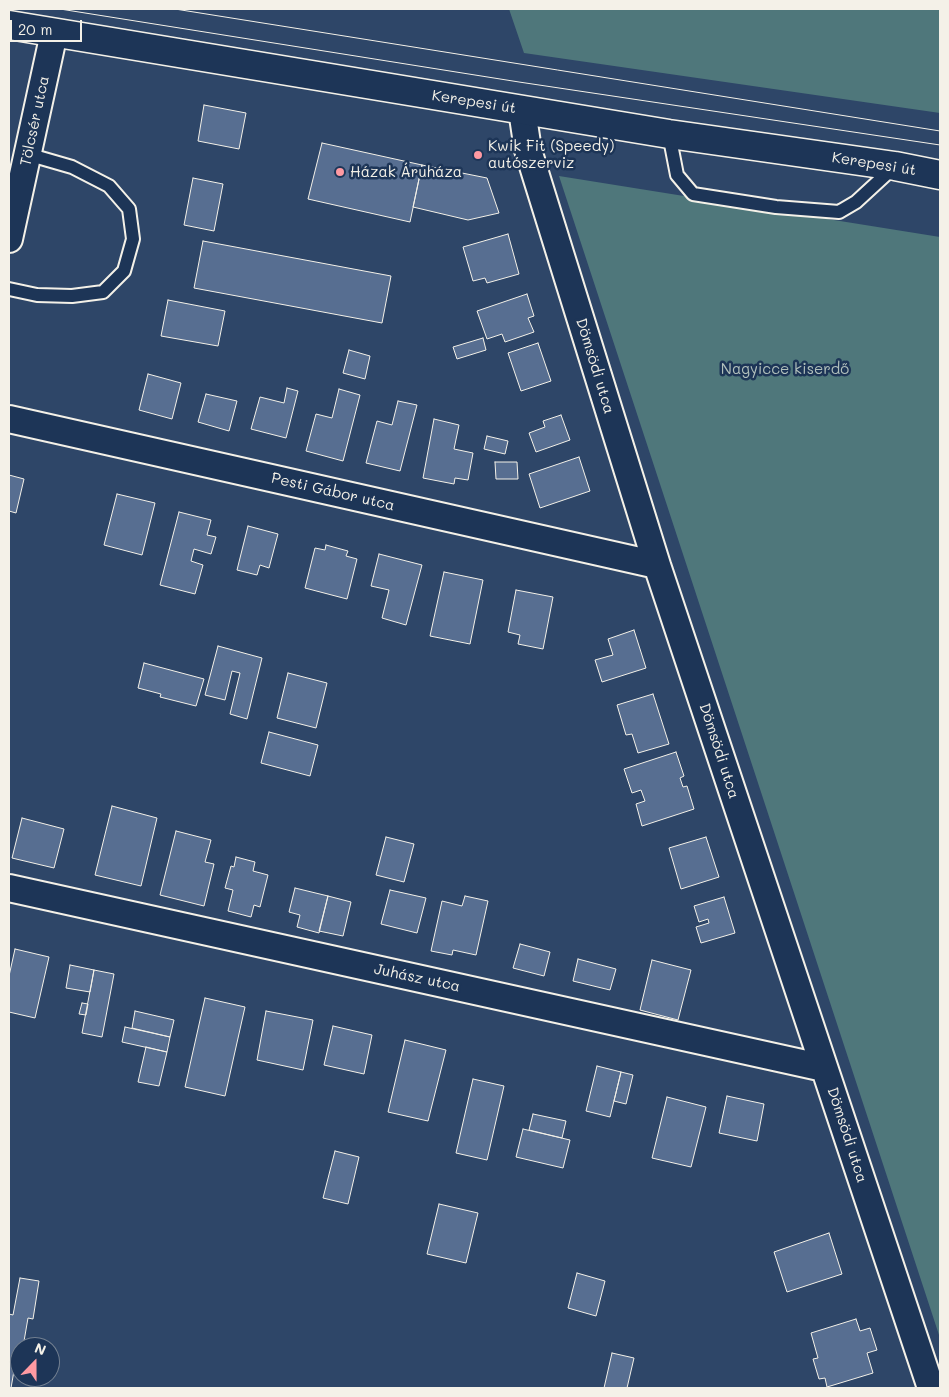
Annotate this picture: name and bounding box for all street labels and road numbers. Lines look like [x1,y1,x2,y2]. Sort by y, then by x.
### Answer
street label: Tölcsér utca [17,74,53,168]
street label: Kerepesi út [431,86,517,118]
street label: Kerepesi út [831,148,917,180]
street label: Dömsödi utca [572,316,618,416]
street label: Pesti Gábor utca [270,469,396,515]
street label: Dömsödi utca [695,701,743,801]
street label: Juhász utca [372,960,462,996]
street label: Dömsödi utca [823,1085,871,1185]

